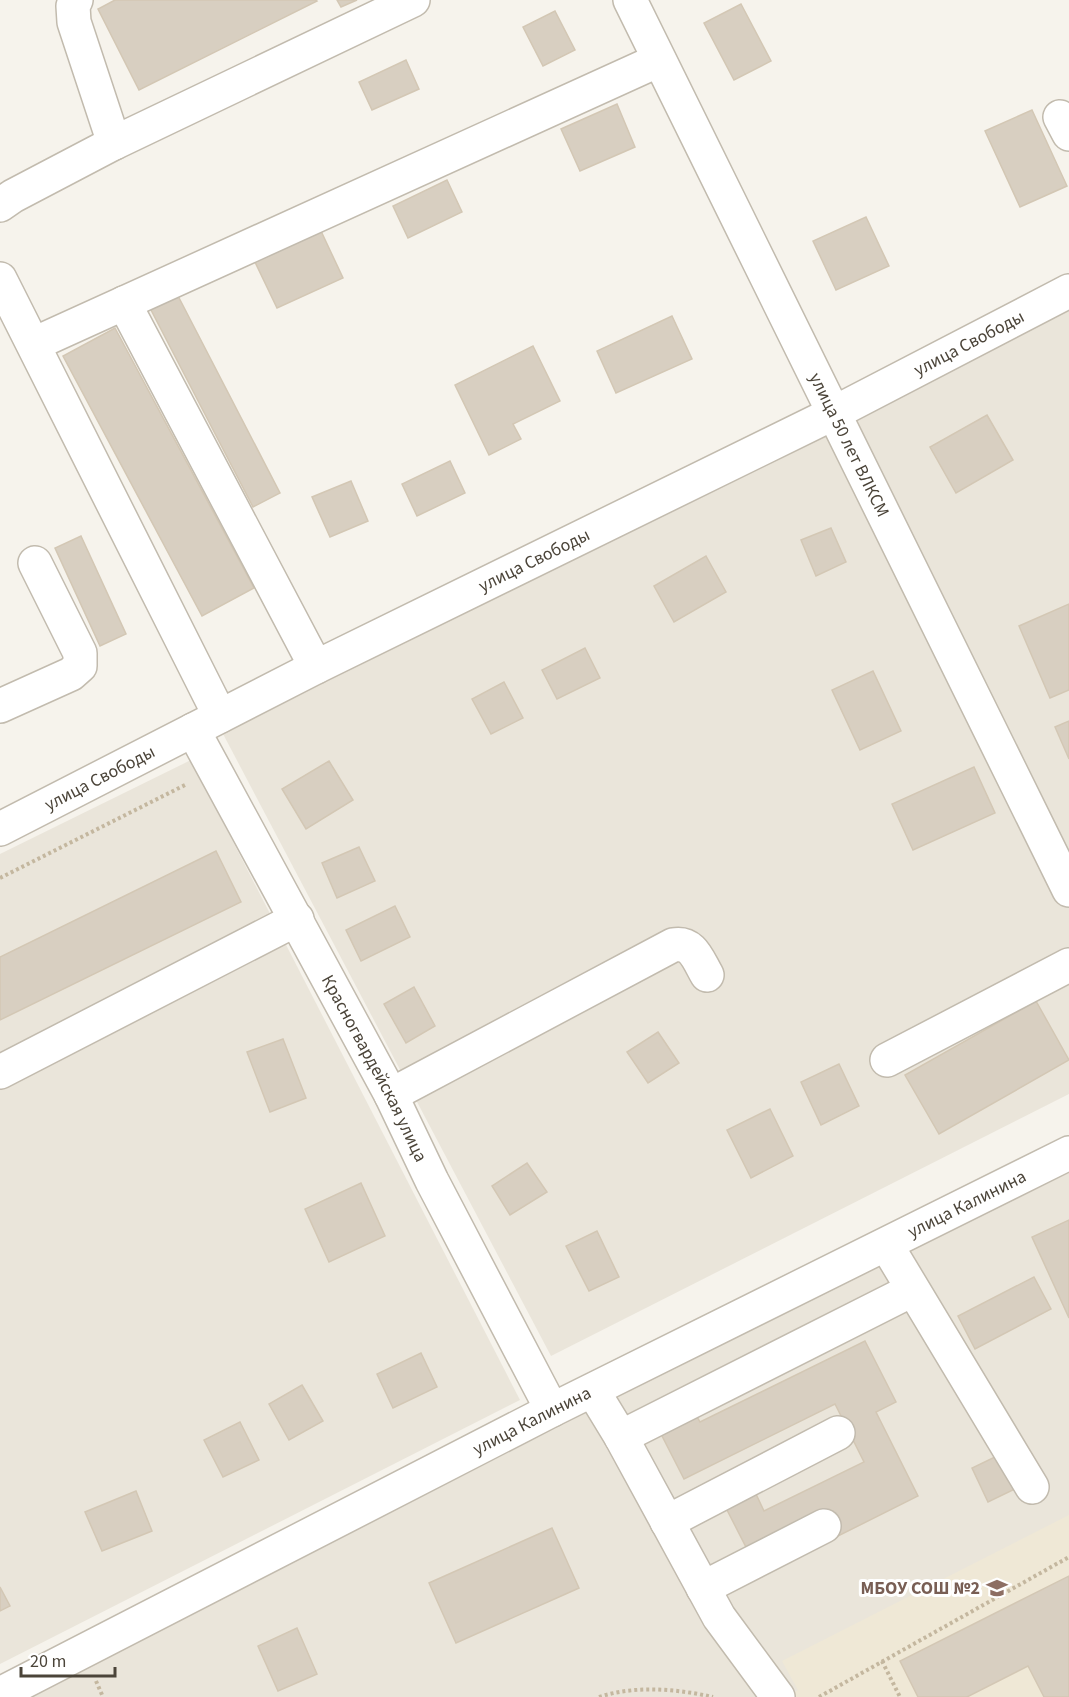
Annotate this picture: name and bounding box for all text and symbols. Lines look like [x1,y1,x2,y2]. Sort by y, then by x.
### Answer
street label: улица Свободы [909,304,1028,382]
street label: улица 50 лет ВЛКСМ [803,368,896,521]
street label: улица Свободы [474,522,594,598]
street label: улица Свободы [40,739,159,817]
street label: Красногвардейская улица [316,970,434,1166]
street label: улица Калинина [903,1164,1030,1244]
street label: улица Калинина [468,1380,595,1461]
place label: МБОУ СОШ №2 [860,1576,980,1601]
school or university icon: МБОУ СОШ №2 [985,1576,1009,1600]
scale bar [21,1640,116,1678]
text: 20 m [30,1649,66,1674]

